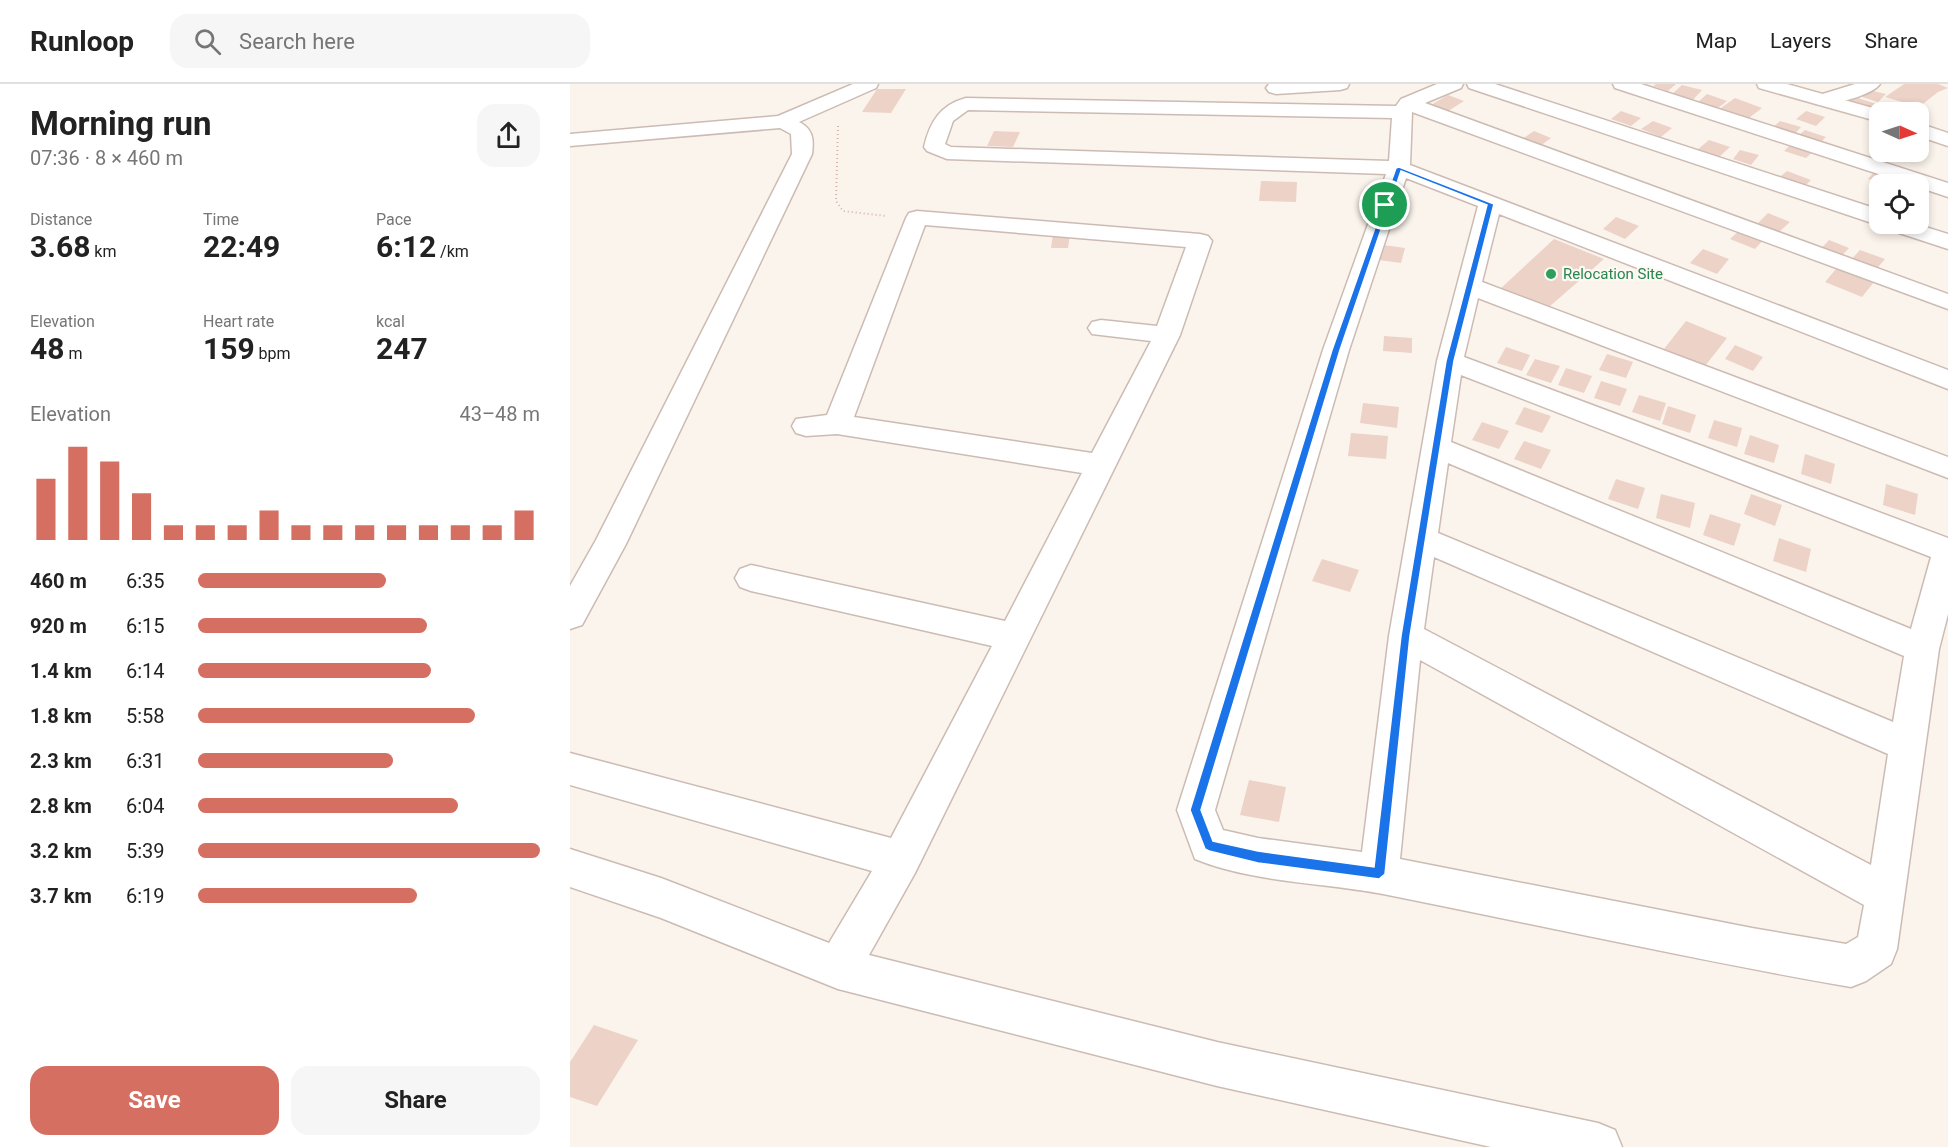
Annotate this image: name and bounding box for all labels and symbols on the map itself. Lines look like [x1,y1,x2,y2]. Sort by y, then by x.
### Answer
north arrow [1869,102,1929,162]
pin [1359,179,1410,230]
place label: Relocation Site [1563,265,1663,283]
marker: Relocation Site [1544,267,1558,281]

